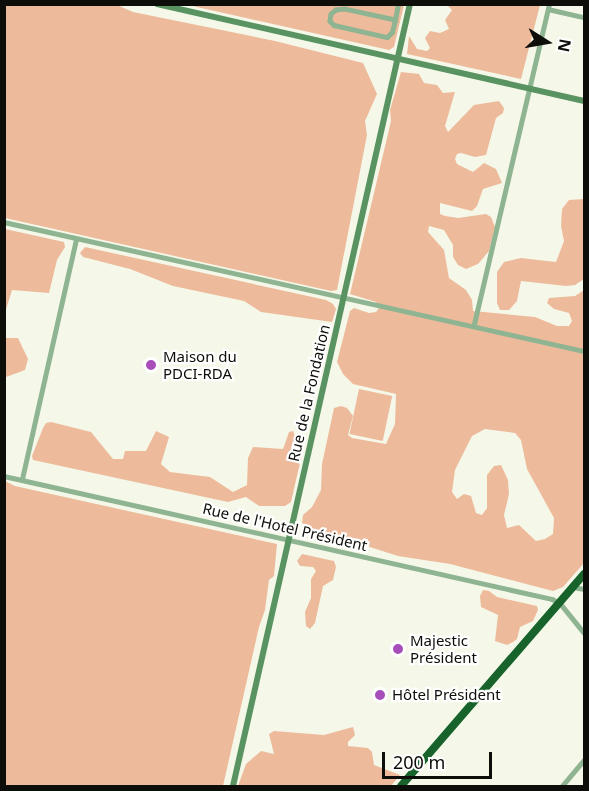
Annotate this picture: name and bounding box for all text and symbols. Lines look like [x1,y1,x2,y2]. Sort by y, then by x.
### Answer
north arrow [517,12,577,72]
text: N [553,37,577,54]
street label: Rue de la Fondation [284,323,334,463]
place label: Maison du PDCI-RDA [163,347,237,382]
marker: Maison du PDCI-RDA [144,358,158,372]
street label: Rue de l'Hotel Président [201,499,369,555]
place label: Majestic Président [410,631,477,666]
marker: Majestic Président [391,642,405,656]
place label: Hôtel Président [392,686,501,704]
marker: Hôtel Président [373,688,387,702]
scale bar [385,740,494,778]
text: 200 m [393,750,445,774]

